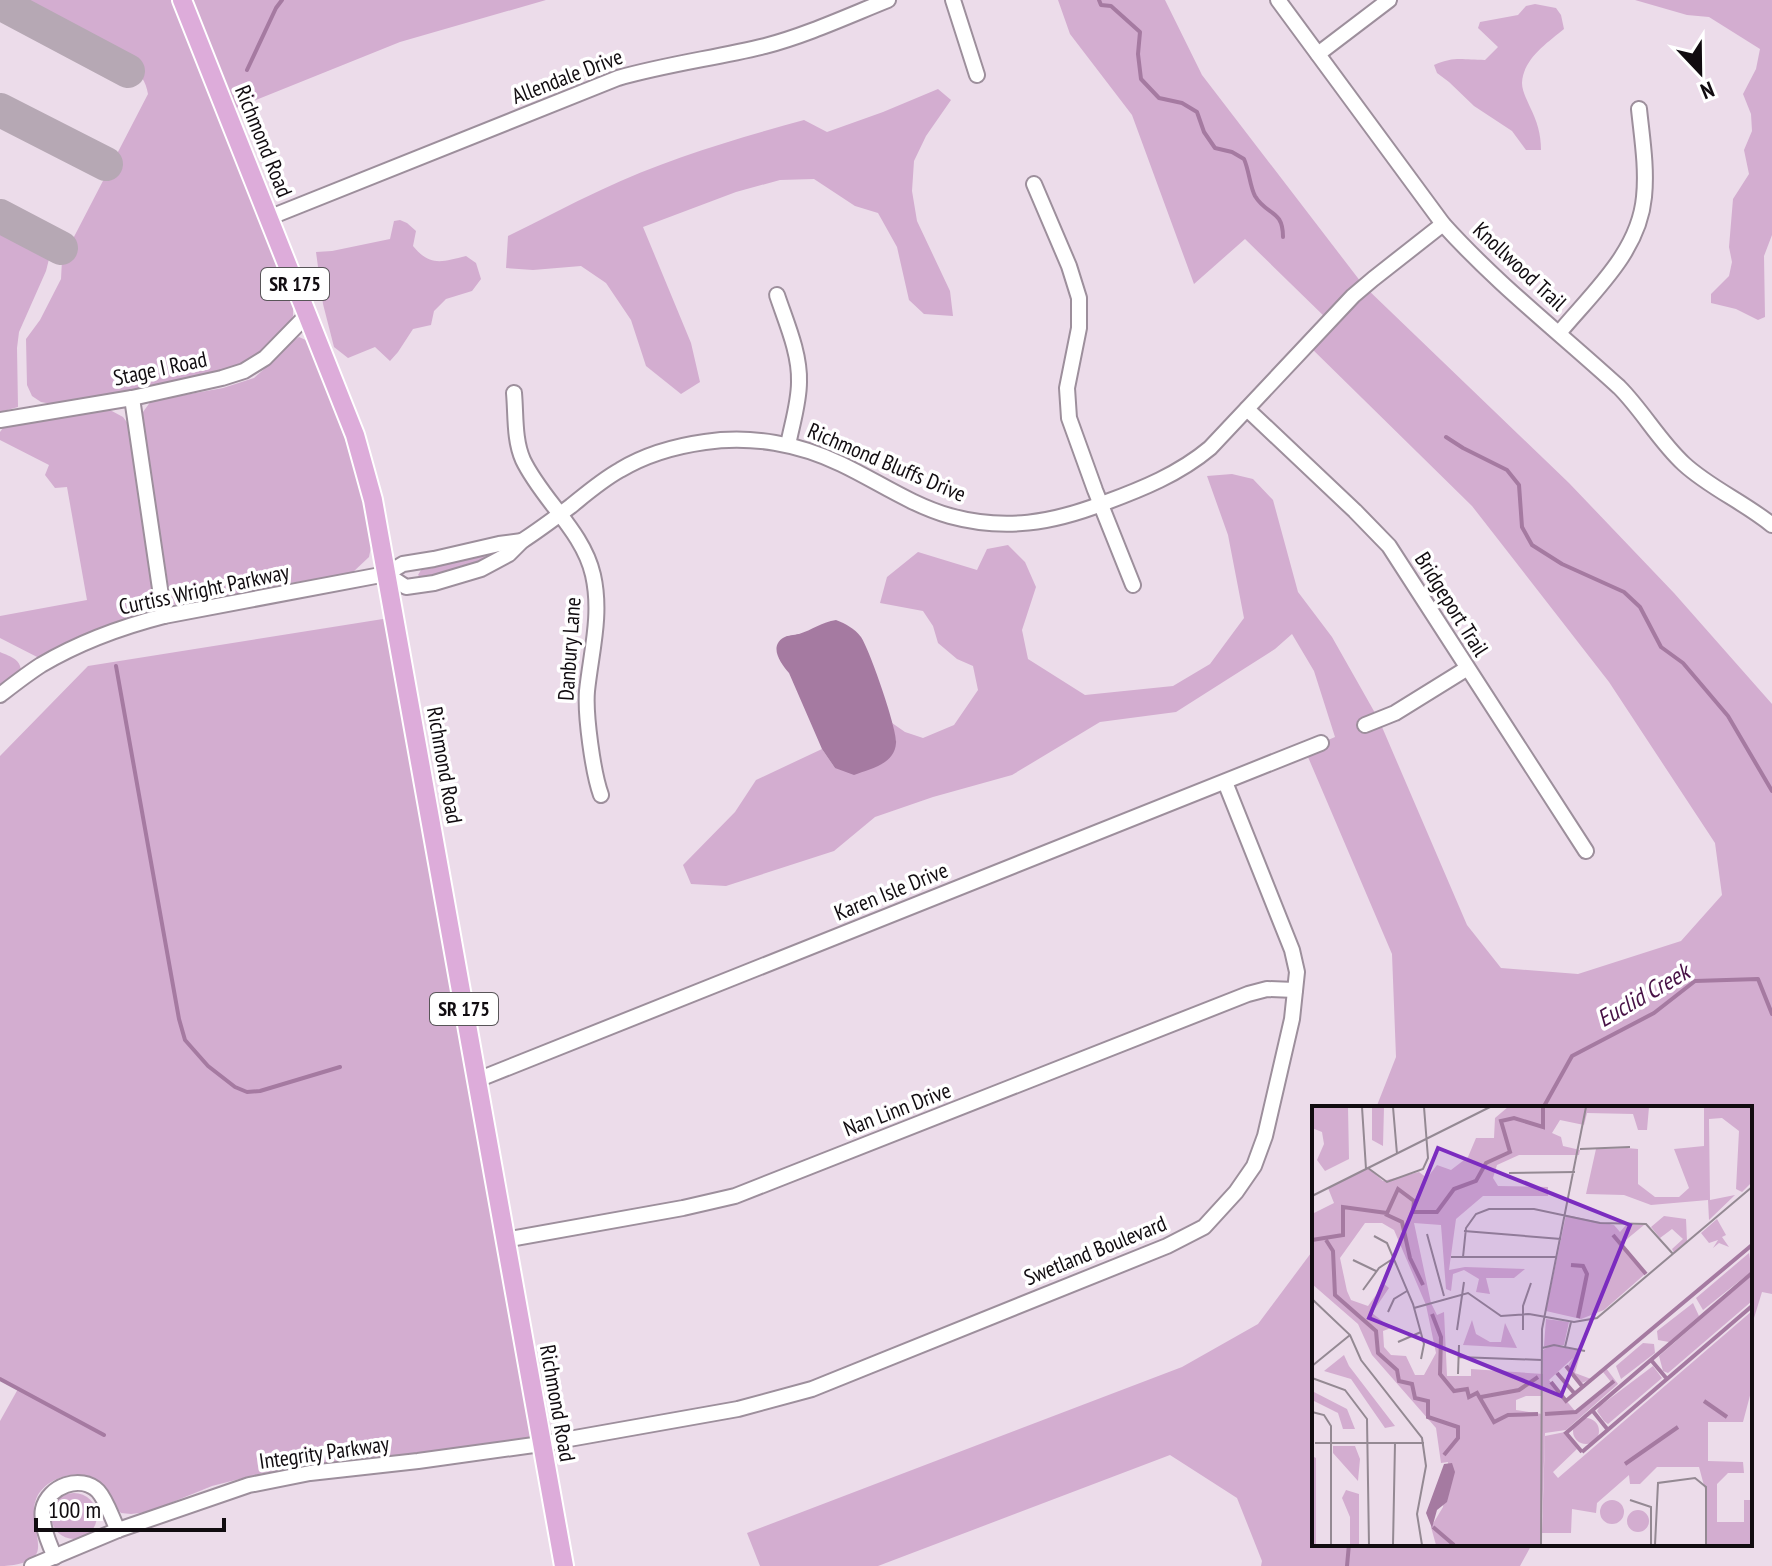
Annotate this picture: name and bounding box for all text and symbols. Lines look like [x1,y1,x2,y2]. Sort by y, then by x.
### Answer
north arrow [1660,32,1740,112]
street label: Allendale Drive [508,42,626,110]
text: N [1697,75,1718,106]
street label: Richmond Road [229,81,299,201]
street label: Knollwood Trail [1467,216,1573,317]
road number: SR 175 [261,268,329,300]
street label: Stage I Road [111,344,209,392]
street label: Richmond Bluffs Drive [804,416,970,508]
street label: Bridgeport Trail [1409,547,1496,662]
street label: Curtiss Wright Parkway [116,557,292,621]
street label: Danbury Lane [551,596,587,702]
street label: Richmond Road [421,704,469,826]
street label: Karen Isle Drive [830,856,952,926]
water label: Euclid Creek [1591,955,1697,1034]
road number: SR 175 [430,993,498,1025]
street label: Nan Linn Drive [839,1076,955,1142]
inset map [1312,1106,1752,1546]
street label: Swetland Boulevard [1020,1209,1170,1291]
street label: Richmond Road [534,1342,582,1464]
street label: Integrity Parkway [257,1429,391,1475]
scale bar [36,1482,224,1532]
text: 100 m [48,1494,101,1525]

